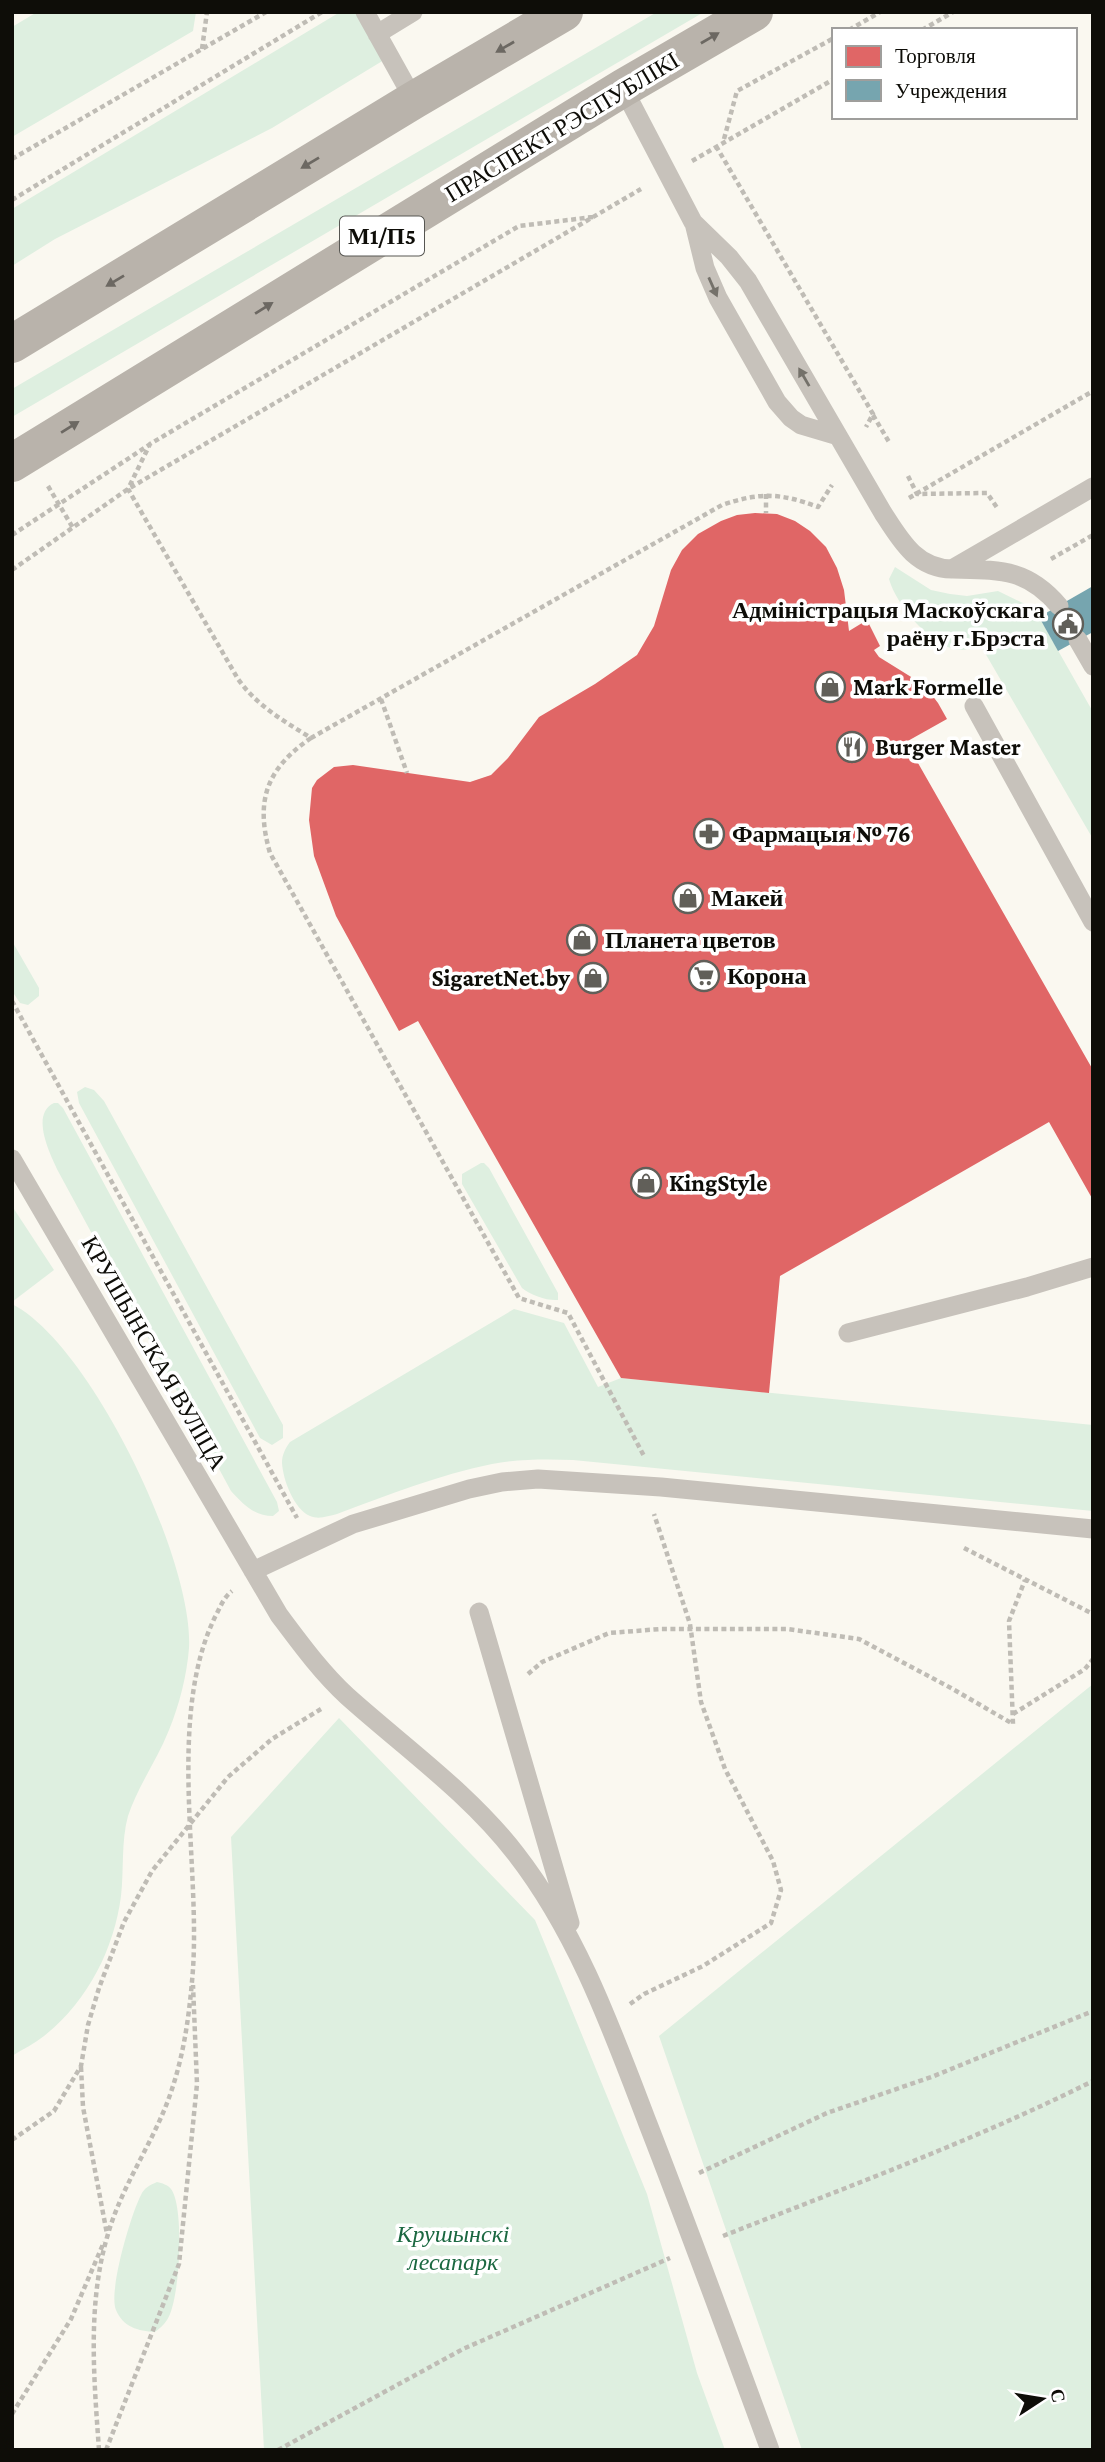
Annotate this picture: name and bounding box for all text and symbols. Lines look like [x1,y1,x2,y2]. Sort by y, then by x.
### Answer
legend [832,28,1077,119]
one-way arrow [700,32,720,44]
one-way arrow [496,40,515,53]
text: Торговля [895,44,976,68]
street label: ПРАСПЕКТ РЭСПУБЛІКІ [440,46,684,207]
text: Учреждения [895,79,1007,103]
one-way arrow [300,157,319,170]
road number: М1/П5 [340,216,424,256]
one-way arrow [106,275,125,288]
one-way arrow [707,277,719,297]
one-way arrow [255,302,274,315]
one-way arrow [798,367,810,387]
one-way arrow [61,421,80,434]
place label: Адміністрацыя Маскоўскага раёну г.Брэста [732,596,1045,651]
public building icon: Адміністрацыя Маскоўскага раёну г.Брэста [1051,607,1085,641]
shop icon: Mark Formelle [813,670,847,704]
place label: Mark Formelle [853,673,1003,700]
restaurant icon: Burger Master [835,730,869,764]
place label: Burger Master [875,733,1021,760]
pharmacy icon: Фармацыя № 76 [692,817,726,851]
place label: Фармацыя № 76 [732,820,911,847]
shop icon: Макей [671,881,705,915]
place label: Макей [711,884,784,911]
shop icon: Планета цветов [565,923,599,957]
place label: Планета цветов [605,926,776,953]
supermarket icon: Корона [687,959,721,993]
shop icon: SigaretNet.by [576,961,610,995]
place label: Корона [727,962,806,989]
place label: SigaretNet.by [431,964,570,991]
shop icon: KingStyle [629,1166,663,1200]
place label: KingStyle [669,1169,767,1196]
street label: КРУШЫНСКАЯ ВУЛІЦА [76,1231,233,1475]
park label: Крушынскі лесапарк [395,2220,510,2275]
north arrow [1007,2364,1077,2434]
text: С [1046,2387,1070,2404]

